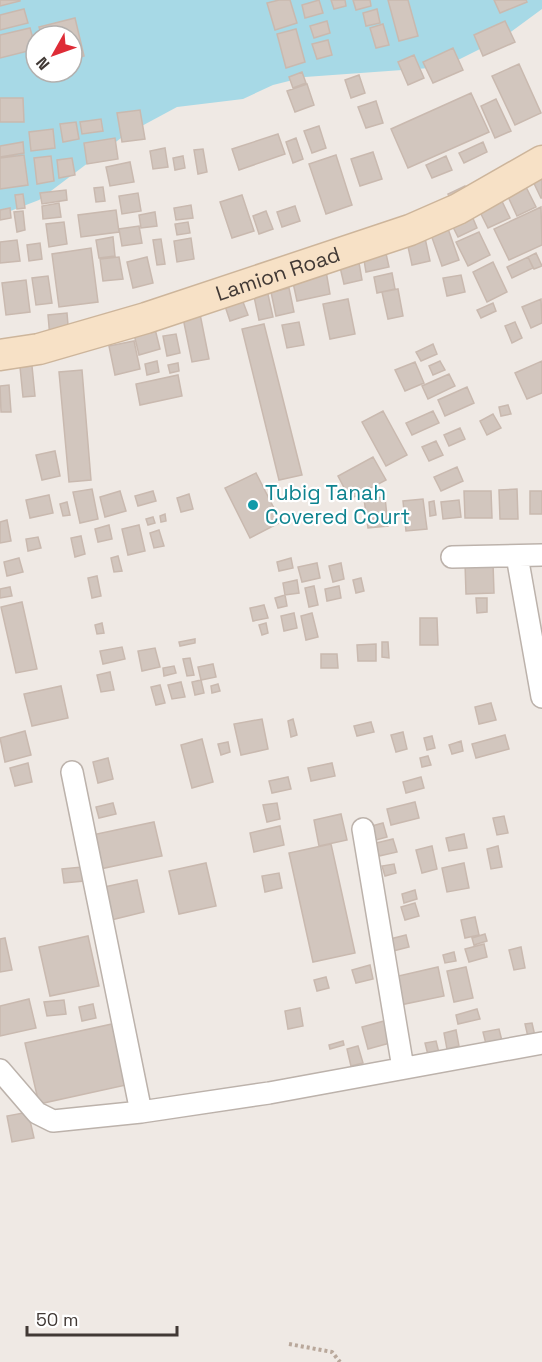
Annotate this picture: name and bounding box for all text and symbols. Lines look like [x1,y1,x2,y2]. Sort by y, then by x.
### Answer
north arrow [24,24,84,84]
text: N [31,52,54,74]
street label: Lamion Road [212,240,344,307]
place label: Tubig Tanah Covered Court [265,479,410,530]
marker: Tubig Tanah Covered Court [246,498,260,512]
scale bar [27,1299,177,1337]
text: 50 m [36,1308,78,1331]

